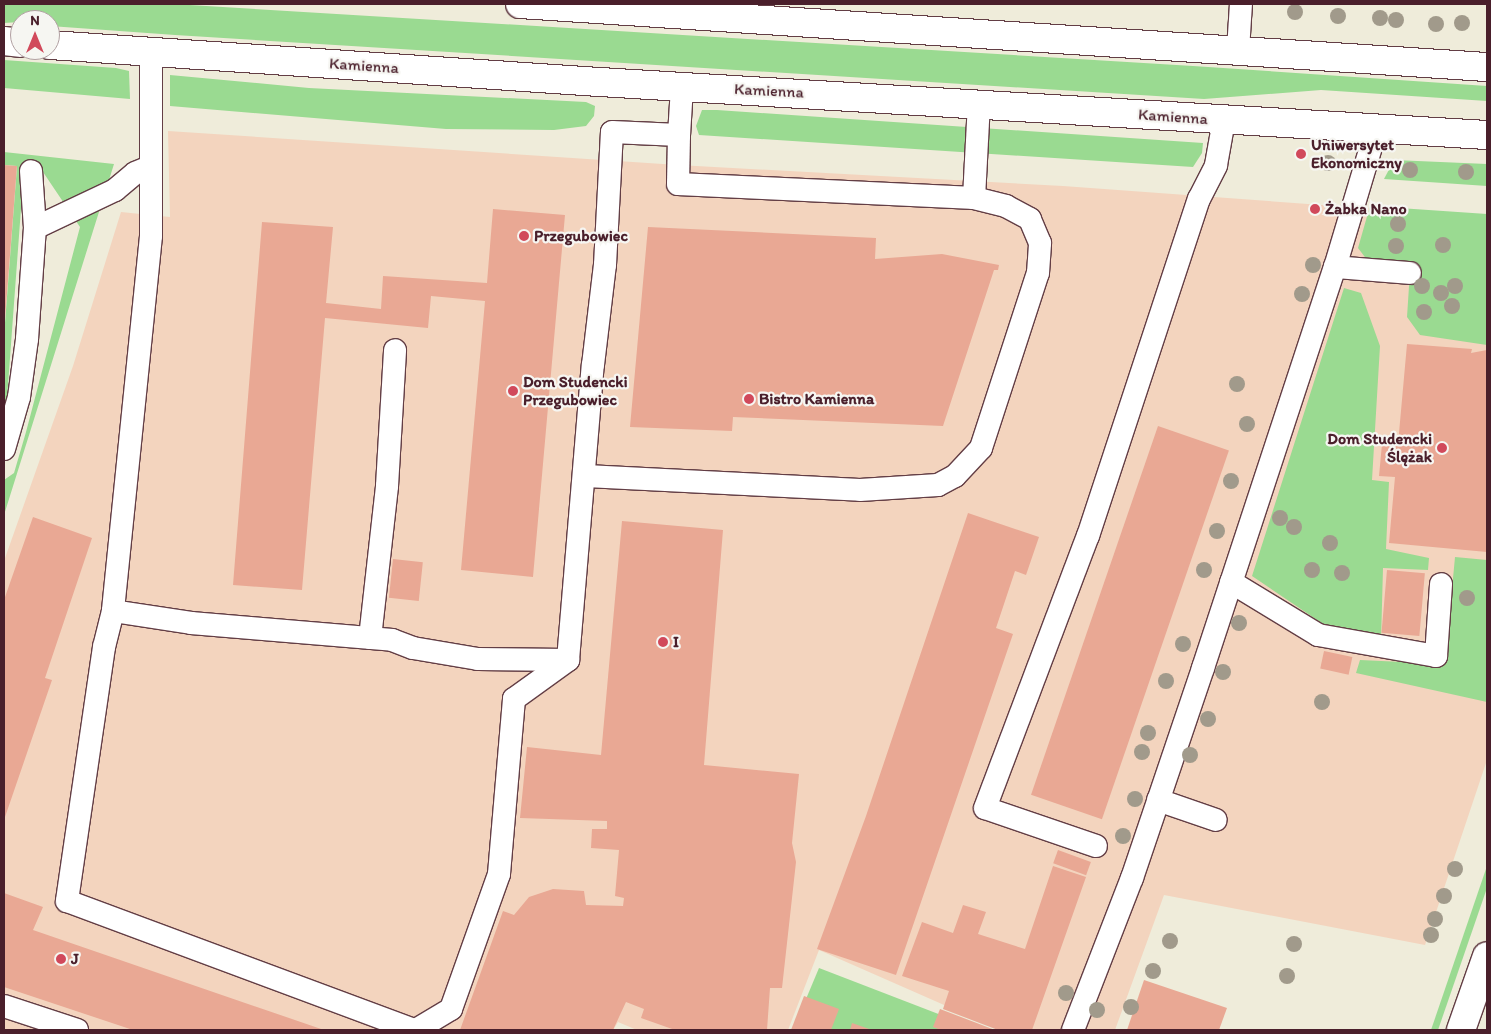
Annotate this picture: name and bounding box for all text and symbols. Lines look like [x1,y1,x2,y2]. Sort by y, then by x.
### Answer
north arrow [10,10,60,60]
text: N [30,12,40,29]
street label: Kamienna [329,54,399,78]
street label: Kamienna [734,80,804,102]
street label: Kamienna [1138,105,1208,129]
place label: Uniwersytet Ekonomiczny [1311,135,1402,173]
marker: Uniwersytet Ekonomiczny [1295,148,1307,160]
place label: Żabka Nano [1325,199,1407,219]
marker: Żabka Nano [1309,203,1321,215]
place label: Przegubowiec [534,226,628,246]
marker: Przegubowiec [518,230,530,242]
place label: Dom Studencki Przegubowiec [523,372,628,410]
marker: Dom Studencki Przegubowiec [507,385,519,397]
place label: Bistro Kamienna [759,389,874,409]
marker: Bistro Kamienna [743,393,755,405]
place label: Dom Studencki Ślężak [1327,429,1432,467]
marker: Dom Studencki Ślężak [1436,442,1448,454]
place label: I [673,632,679,652]
marker: I [657,636,669,648]
place label: J [71,949,79,969]
marker: J [55,953,67,965]

